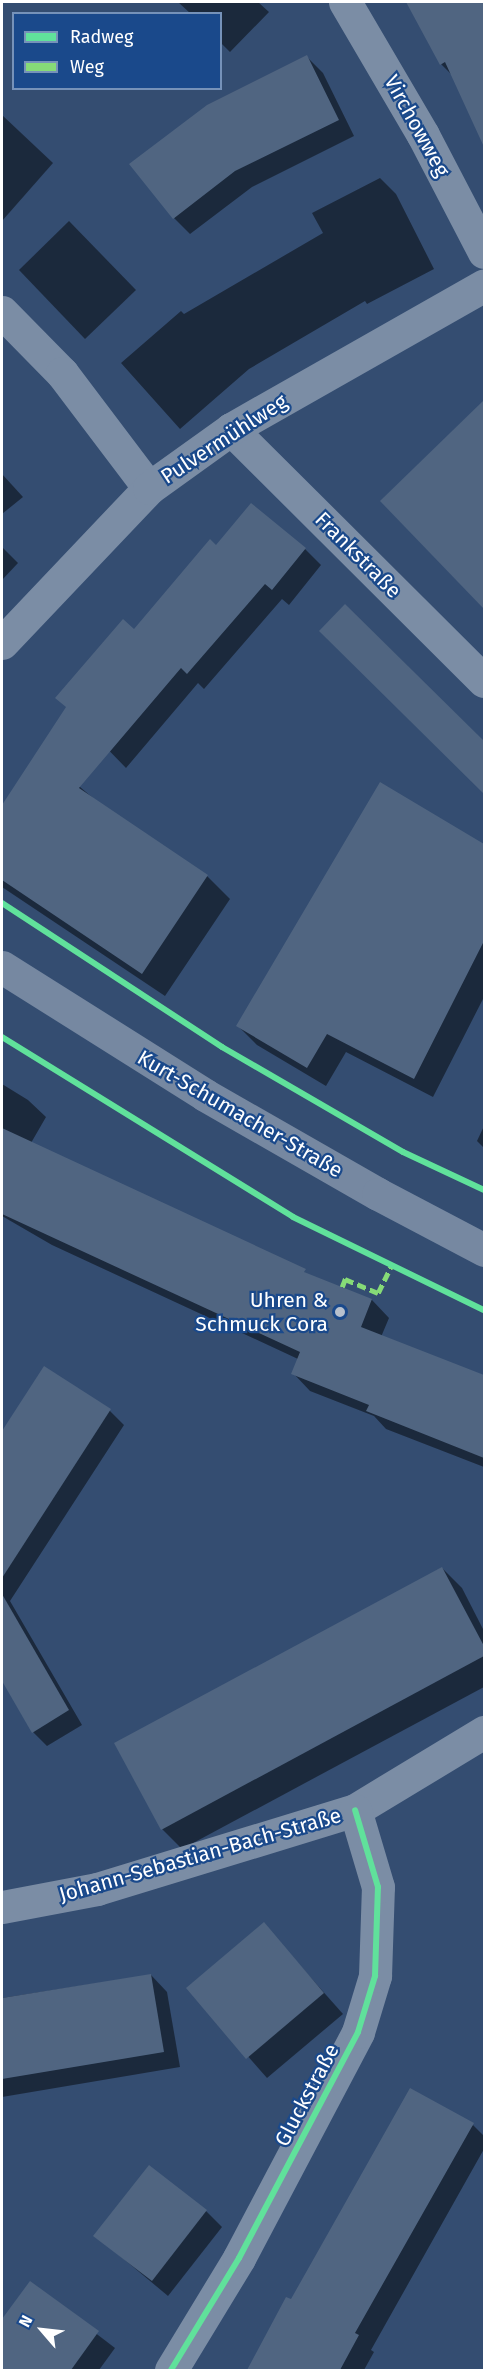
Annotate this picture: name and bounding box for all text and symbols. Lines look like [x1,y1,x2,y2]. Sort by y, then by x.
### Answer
legend [12,12,222,90]
text: Radweg [70,26,133,48]
text: Weg [70,56,104,78]
street label: Virchowweg [379,71,455,181]
street label: Pulvermühlweg [156,389,292,489]
street label: Frankstraße [310,507,406,603]
street label: Kurt-Schumacher-Straße [133,1045,347,1183]
place label: Uhren & Schmuck Cora [195,1287,328,1337]
marker: Uhren & Schmuck Cora [333,1305,347,1319]
street label: Johann-Sebastian-Bach-Straße [56,1803,344,1907]
street label: Gluckstraße [269,2039,345,2151]
north arrow [12,2300,72,2360]
text: N [15,2312,37,2330]

